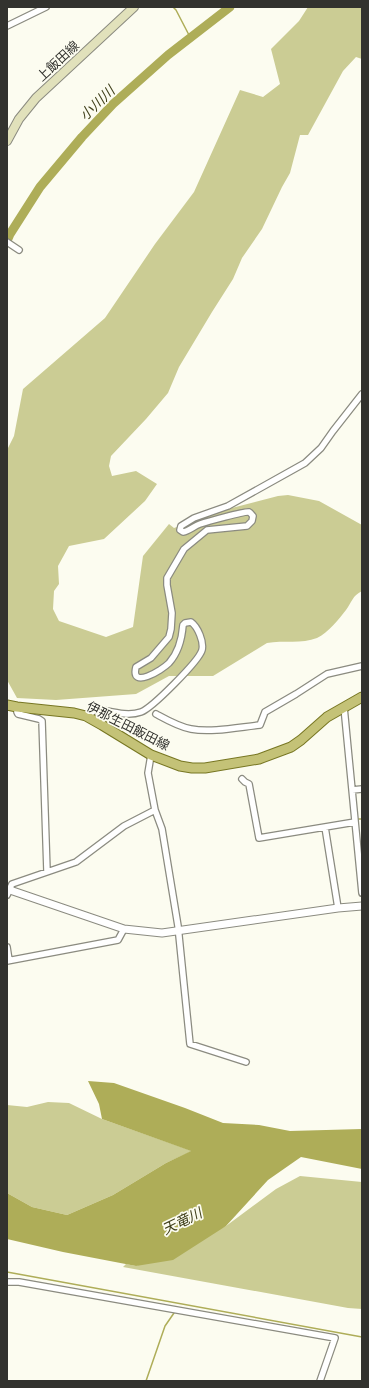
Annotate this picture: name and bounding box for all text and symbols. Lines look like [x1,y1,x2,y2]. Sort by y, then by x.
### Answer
street label: 上飯田線 [34,38,82,84]
water label: 小川川 [76,81,119,123]
street label: 伊那生田飯田線 [84,699,172,753]
water label: 天竜川 [160,1204,206,1237]

